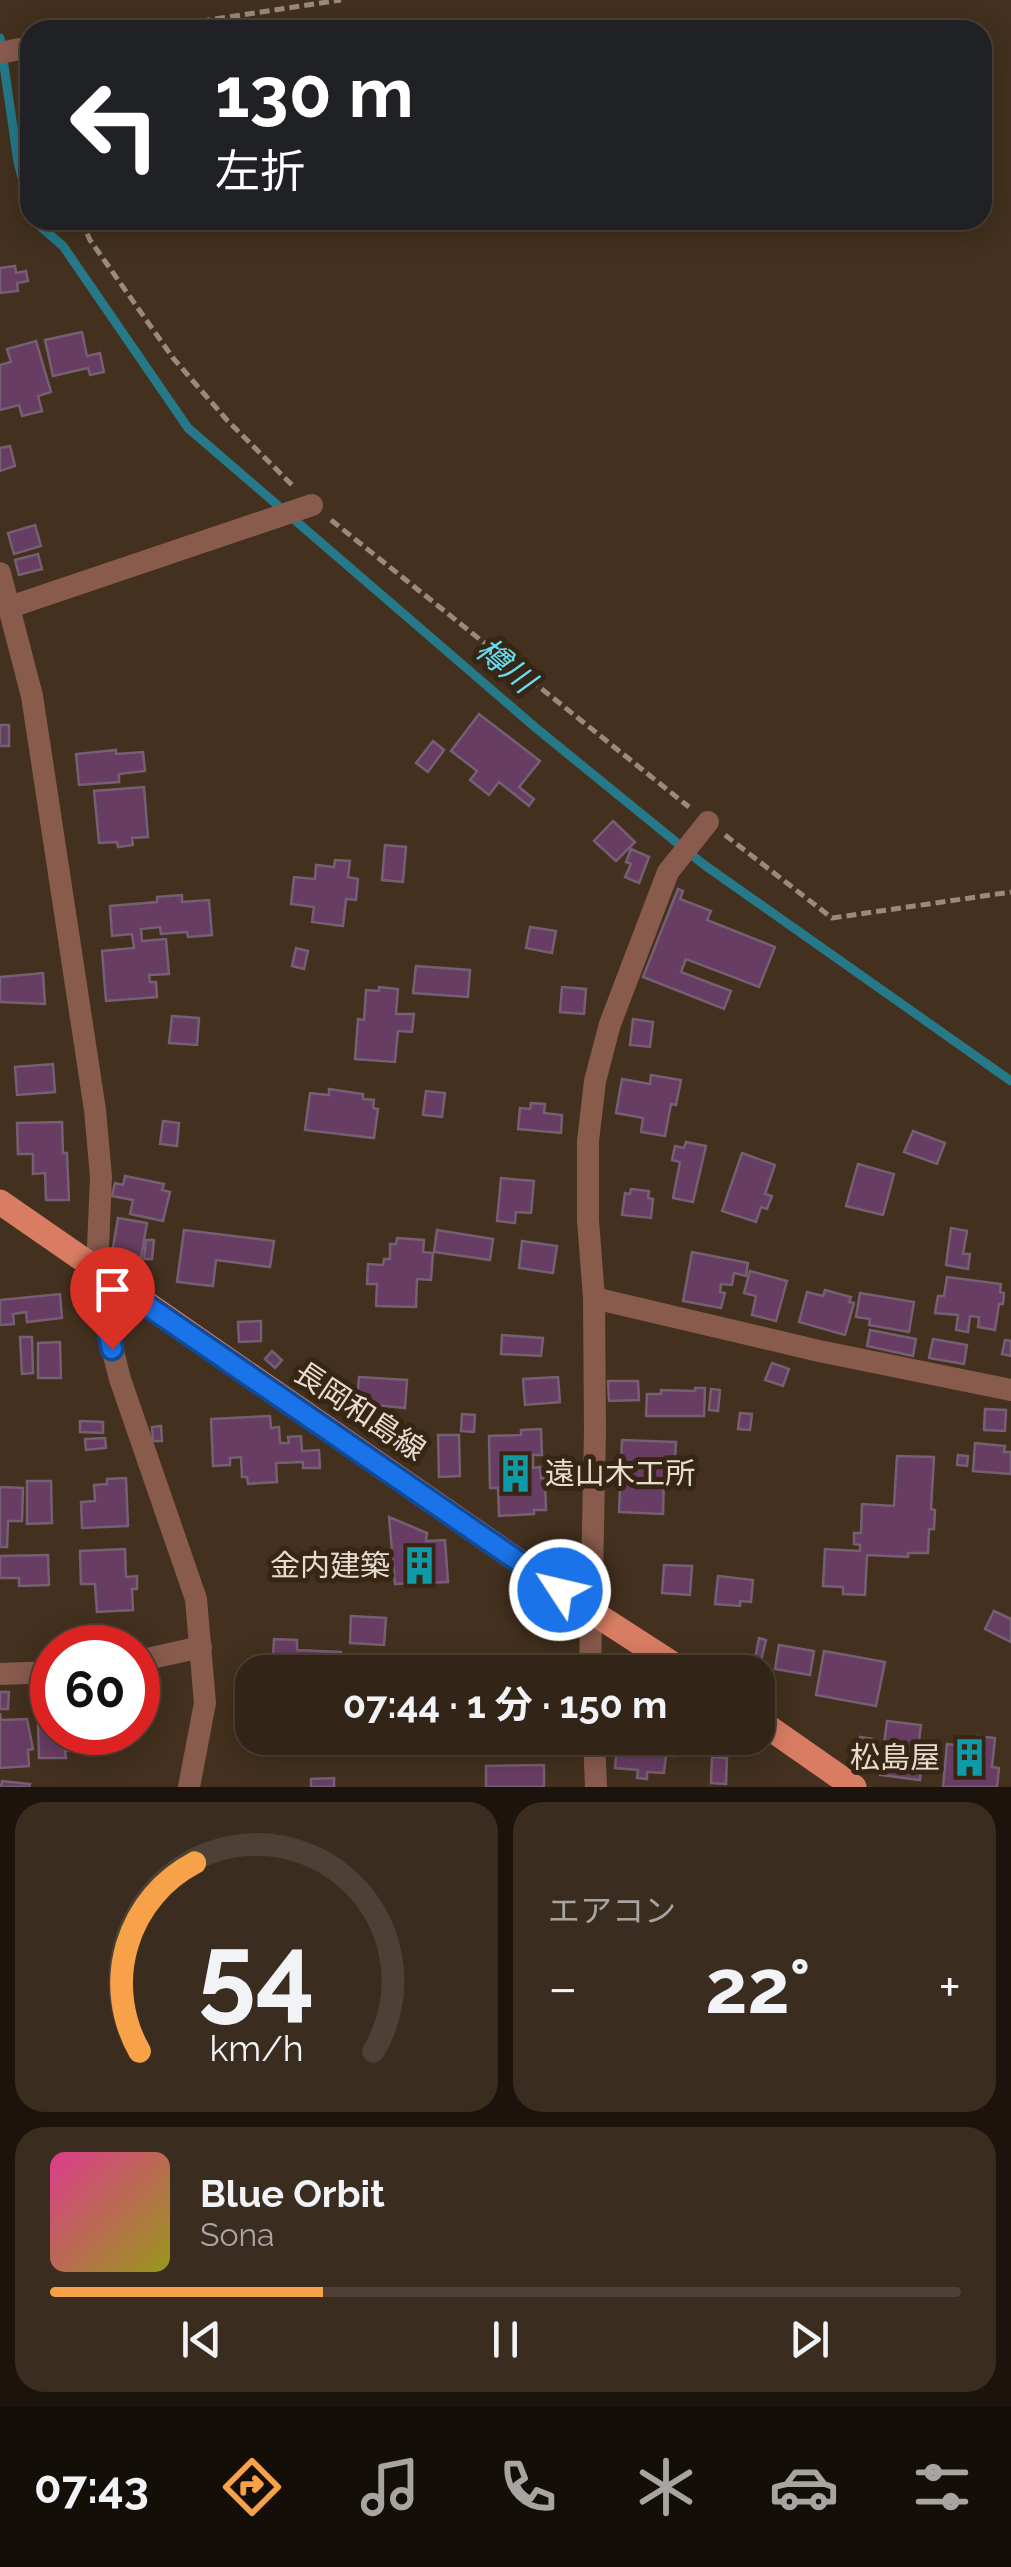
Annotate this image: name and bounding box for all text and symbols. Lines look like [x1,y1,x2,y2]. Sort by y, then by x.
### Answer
text: 130 m [215,51,414,133]
icon: left [50,60,180,190]
text: 左折 [215,145,305,198]
water label: 樽川 [470,630,545,702]
pin [70,1247,155,1350]
icon: arrive [85,1262,140,1317]
street label: 長岡和島線 [288,1355,432,1467]
building icon: 遠山木工所 [494,1452,536,1494]
place label: 遠山木工所 [545,1456,695,1491]
position arrow [508,1538,612,1642]
building icon: 金内建築 [399,1544,441,1586]
place label: 金内建築 [270,1548,390,1583]
speed limit sign: 60 [30,1625,160,1755]
text: 07:44 · 1 分 · 150 m [343,1682,667,1727]
building icon: 松島屋 [949,1736,991,1778]
place label: 松島屋 [850,1740,940,1775]
text: エアコン [548,1892,676,1929]
text: 54 [198,1911,315,2033]
text: 22° [705,1942,811,2031]
text: − [548,1955,578,2020]
text: + [938,1955,961,2020]
text: km/h [209,2027,304,2069]
text: Blue Orbit [200,2171,385,2216]
text: Sona [200,2216,275,2253]
icon: previous [174,2312,229,2367]
icon: pause [478,2312,533,2367]
icon: next [782,2312,837,2367]
icon: directions [217,2452,287,2522]
icon: music [355,2452,425,2522]
icon: phone [493,2452,563,2522]
icon: climate [631,2452,701,2522]
icon: car [769,2452,839,2522]
icon: filters [907,2452,977,2522]
text: 07:43 [34,2461,149,2514]

